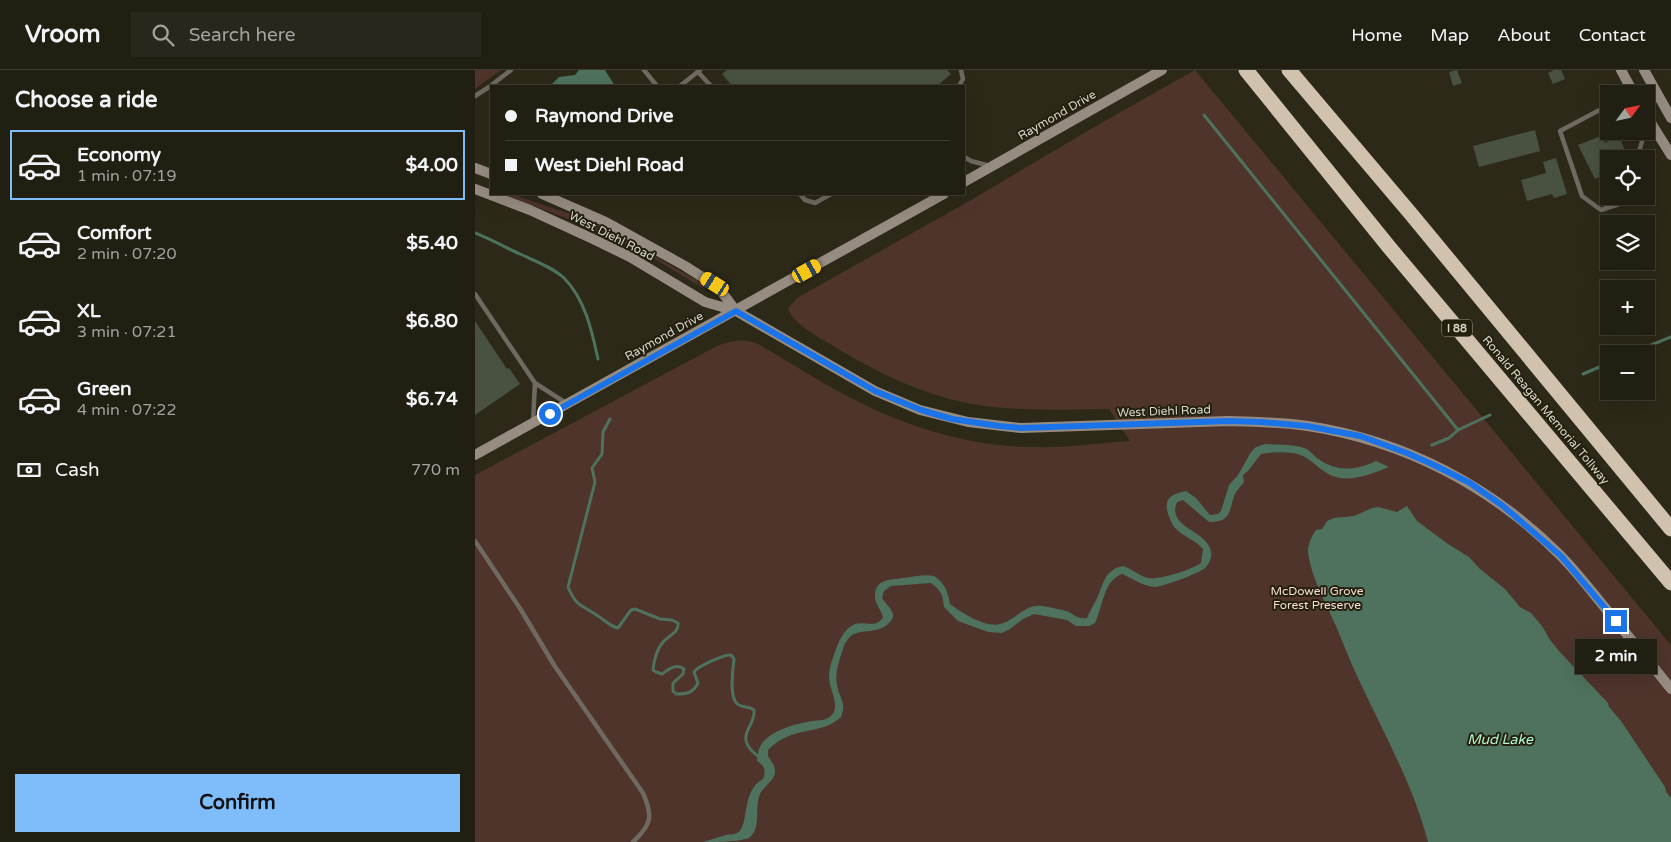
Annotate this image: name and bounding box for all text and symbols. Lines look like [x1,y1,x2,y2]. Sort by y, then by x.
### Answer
search box [131,12,481,57]
text: Vroom [25,20,101,49]
icon: search [149,21,177,49]
text: Search here [189,24,296,46]
text: Home [1351,24,1402,46]
text: Map [1430,24,1469,46]
text: About [1497,24,1551,46]
text: Contact [1579,24,1646,46]
north arrow [1600,85,1655,140]
map controls [1600,85,1655,400]
text: Choose a ride [15,87,158,113]
street label: Raymond Drive [1016,87,1099,143]
text: Raymond Drive [535,105,674,127]
icon: car [17,143,62,188]
text: Economy [77,144,161,166]
button: locate [1600,150,1655,205]
text: $4.00 [406,154,458,176]
text: West Diehl Road [535,154,684,176]
text: 1 min · 07:19 [77,166,176,186]
street label: West Diehl Road [567,208,657,264]
button: layers [1600,215,1655,270]
icon: car [17,221,62,266]
text: Comfort [77,222,151,244]
text: $5.40 [406,232,458,254]
text: 2 min · 07:20 [77,244,176,264]
car [790,257,823,285]
car [698,270,731,298]
button: + [1600,280,1655,335]
icon: car [17,299,62,344]
text: XL [77,300,101,322]
street label: Raymond Drive [622,309,706,363]
text: $6.80 [406,310,458,332]
road number: I 88 [1442,320,1472,336]
text: 3 min · 07:21 [77,322,176,342]
street label: Ronald Reagan Memorial Tollway [1480,333,1613,488]
button: − [1600,345,1655,400]
icon: car [17,377,62,422]
text: Green [77,378,131,400]
text: $6.74 [406,388,458,410]
text: 4 min · 07:22 [77,400,176,420]
street label: West Diehl Road [1117,402,1211,420]
route start [539,403,561,425]
icon: cash [15,456,43,484]
text: Cash [55,459,100,481]
text: 770 m [411,460,460,480]
park label: McDowell Grove Forest Preserve [1271,584,1364,612]
route end [1605,610,1627,632]
callout: 2 min [1575,638,1657,674]
text: 2 min [1595,646,1637,666]
water label: Mud Lake [1467,731,1534,748]
button: Confirm [15,774,460,832]

